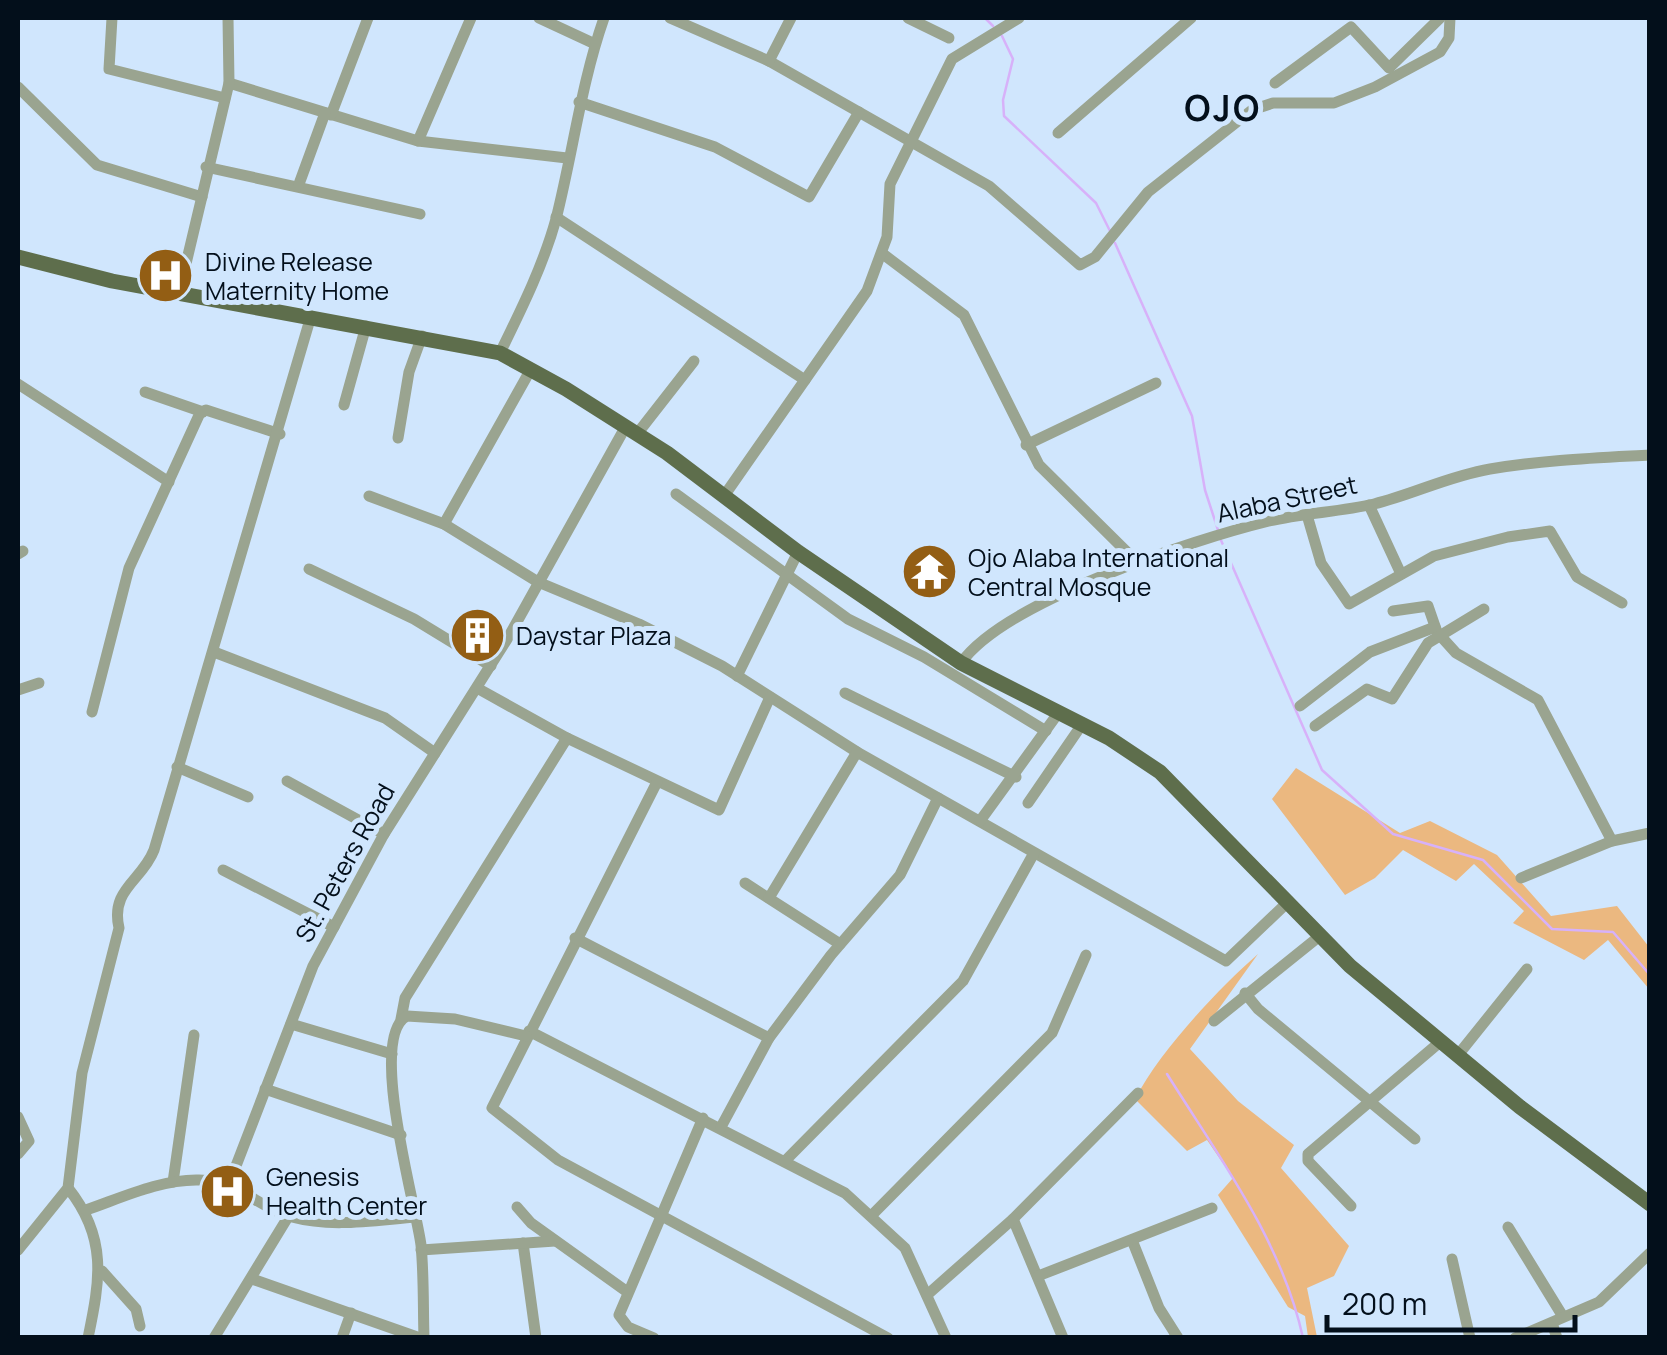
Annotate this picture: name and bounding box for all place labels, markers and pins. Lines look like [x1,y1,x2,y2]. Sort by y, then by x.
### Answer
place label: Divine Release Maternity Home [205,244,389,308]
hospital icon: Divine Release Maternity Home [136,246,196,306]
place label: Ojo Alaba International Central Mosque [968,540,1229,604]
temple icon: Ojo Alaba International Central Mosque [899,542,959,602]
building icon: Daystar Plaza [447,606,507,666]
place label: Daystar Plaza [516,618,671,653]
place label: Genesis Health Center [266,1159,427,1223]
hospital icon: Genesis Health Center [197,1161,257,1221]

